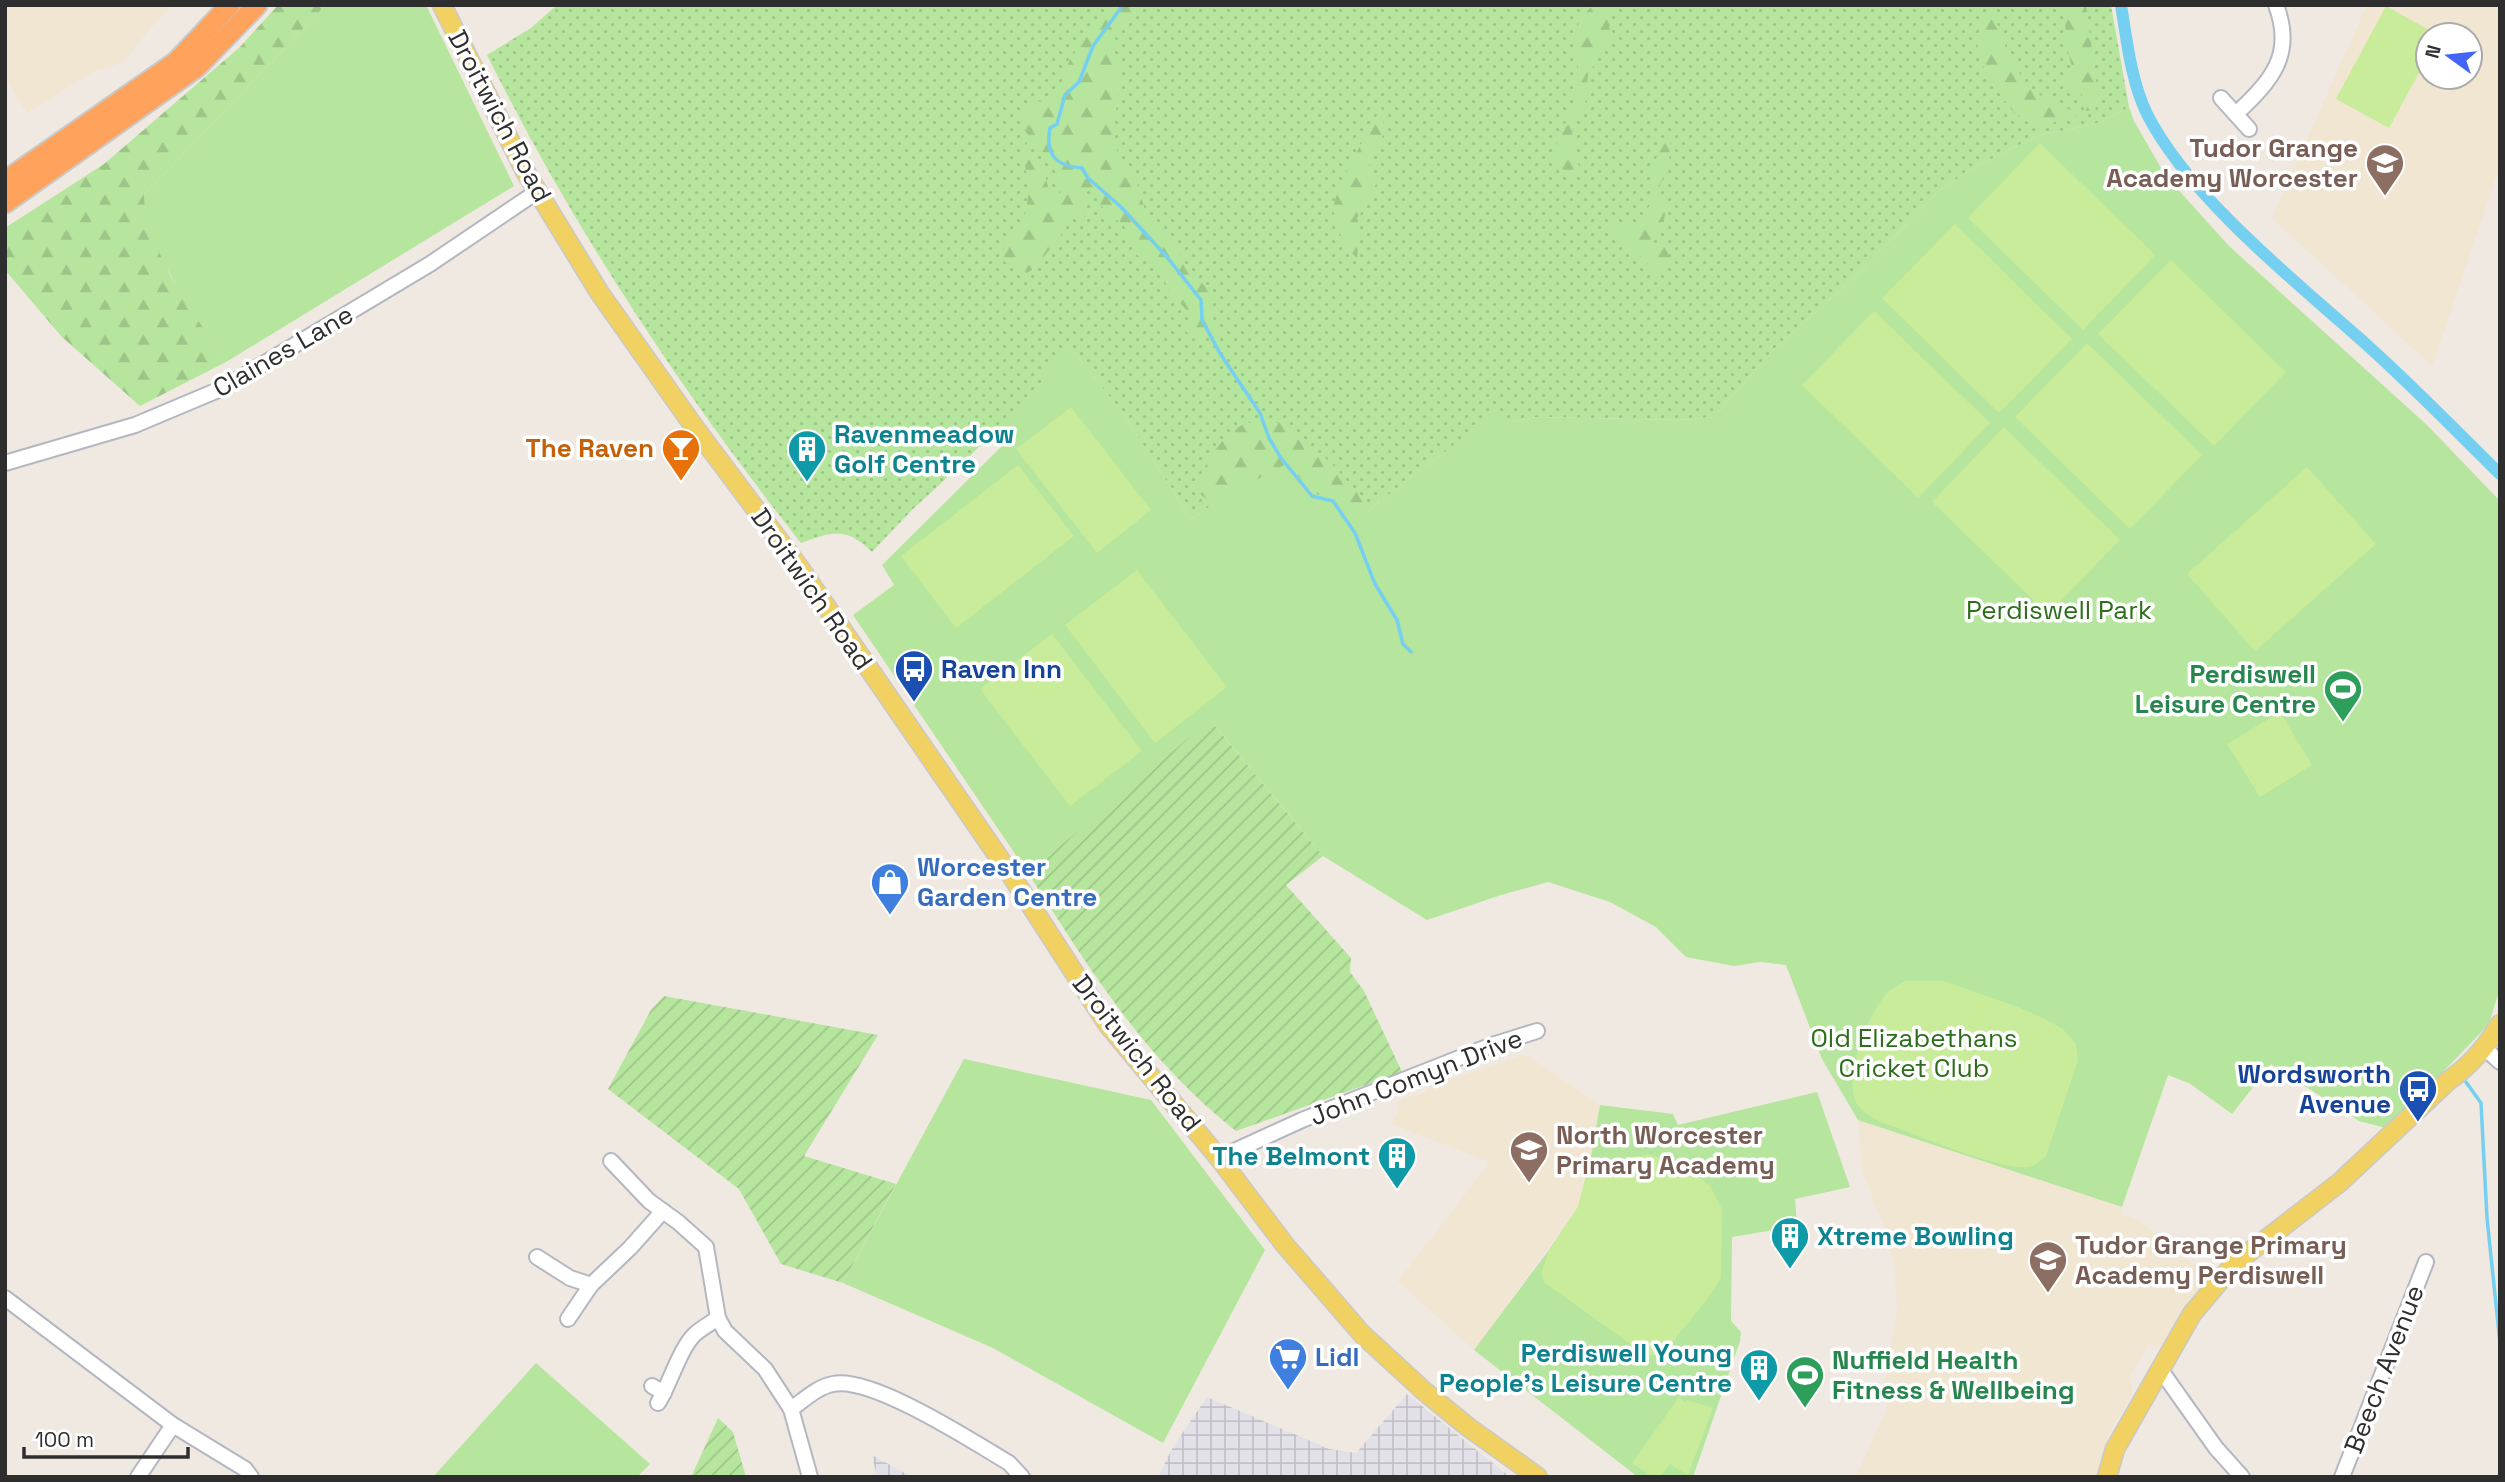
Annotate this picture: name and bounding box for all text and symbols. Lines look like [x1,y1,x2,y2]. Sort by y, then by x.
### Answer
north arrow [2414,21,2484,91]
street label: Droitwich Road [440,24,560,208]
text: N [2419,42,2447,61]
place label: Tudor Grange Academy Worcester [2106,131,2358,195]
school or university icon: Tudor Grange Academy Worcester [2364,142,2406,197]
street label: Claines Lane [207,297,359,405]
place label: Ravenmeadow Golf Centre [834,417,1014,481]
bar icon: The Raven [660,427,702,482]
building icon: Ravenmeadow Golf Centre [786,428,828,483]
place label: The Raven [525,431,654,465]
street label: Droitwich Road [744,501,880,677]
park label: Perdiswell Park [1966,593,2152,627]
bus stop icon: Raven Inn [893,648,935,703]
place label: Raven Inn [941,652,1062,686]
place label: Perdiswell Leisure Centre [2135,657,2316,721]
sports icon: Perdiswell Leisure Centre [2322,668,2364,723]
place label: Worcester Garden Centre [917,850,1097,914]
shop icon: Worcester Garden Centre [869,861,911,916]
street label: Droitwich Road [1065,968,1209,1138]
street label: John Comyn Drive [1305,1021,1527,1133]
park label: Old Elizabethans Cricket Club [1810,1021,2018,1085]
place label: Wordsworth Avenue [2237,1057,2391,1121]
bus stop icon: Wordsworth Avenue [2397,1068,2439,1123]
place label: North Worcester Primary Academy [1556,1118,1775,1182]
school or university icon: North Worcester Primary Academy [1508,1129,1550,1184]
building icon: The Belmont [1376,1135,1418,1190]
place label: The Belmont [1212,1139,1370,1173]
building icon: Xtreme Bowling [1769,1215,1811,1270]
place label: Xtreme Bowling [1817,1219,2014,1253]
place label: Tudor Grange Primary Academy Perdiswell [2075,1228,2347,1292]
school or university icon: Tudor Grange Primary Academy Perdiswell [2027,1239,2069,1294]
street label: Beech Avenue [2336,1280,2432,1458]
supermarket icon: Lidl [1267,1336,1309,1391]
place label: Perdiswell Young People's Leisure Centre [1439,1336,1732,1400]
place label: Lidl [1315,1340,1360,1374]
place label: Nuffield Health Fitness & Wellbeing [1832,1343,2074,1407]
building icon: Perdiswell Young People's Leisure Centre [1738,1347,1780,1402]
sports icon: Nuffield Health Fitness & Wellbeing [1784,1354,1826,1409]
scale bar [24,1416,189,1460]
text: 100 m [35,1426,94,1453]

